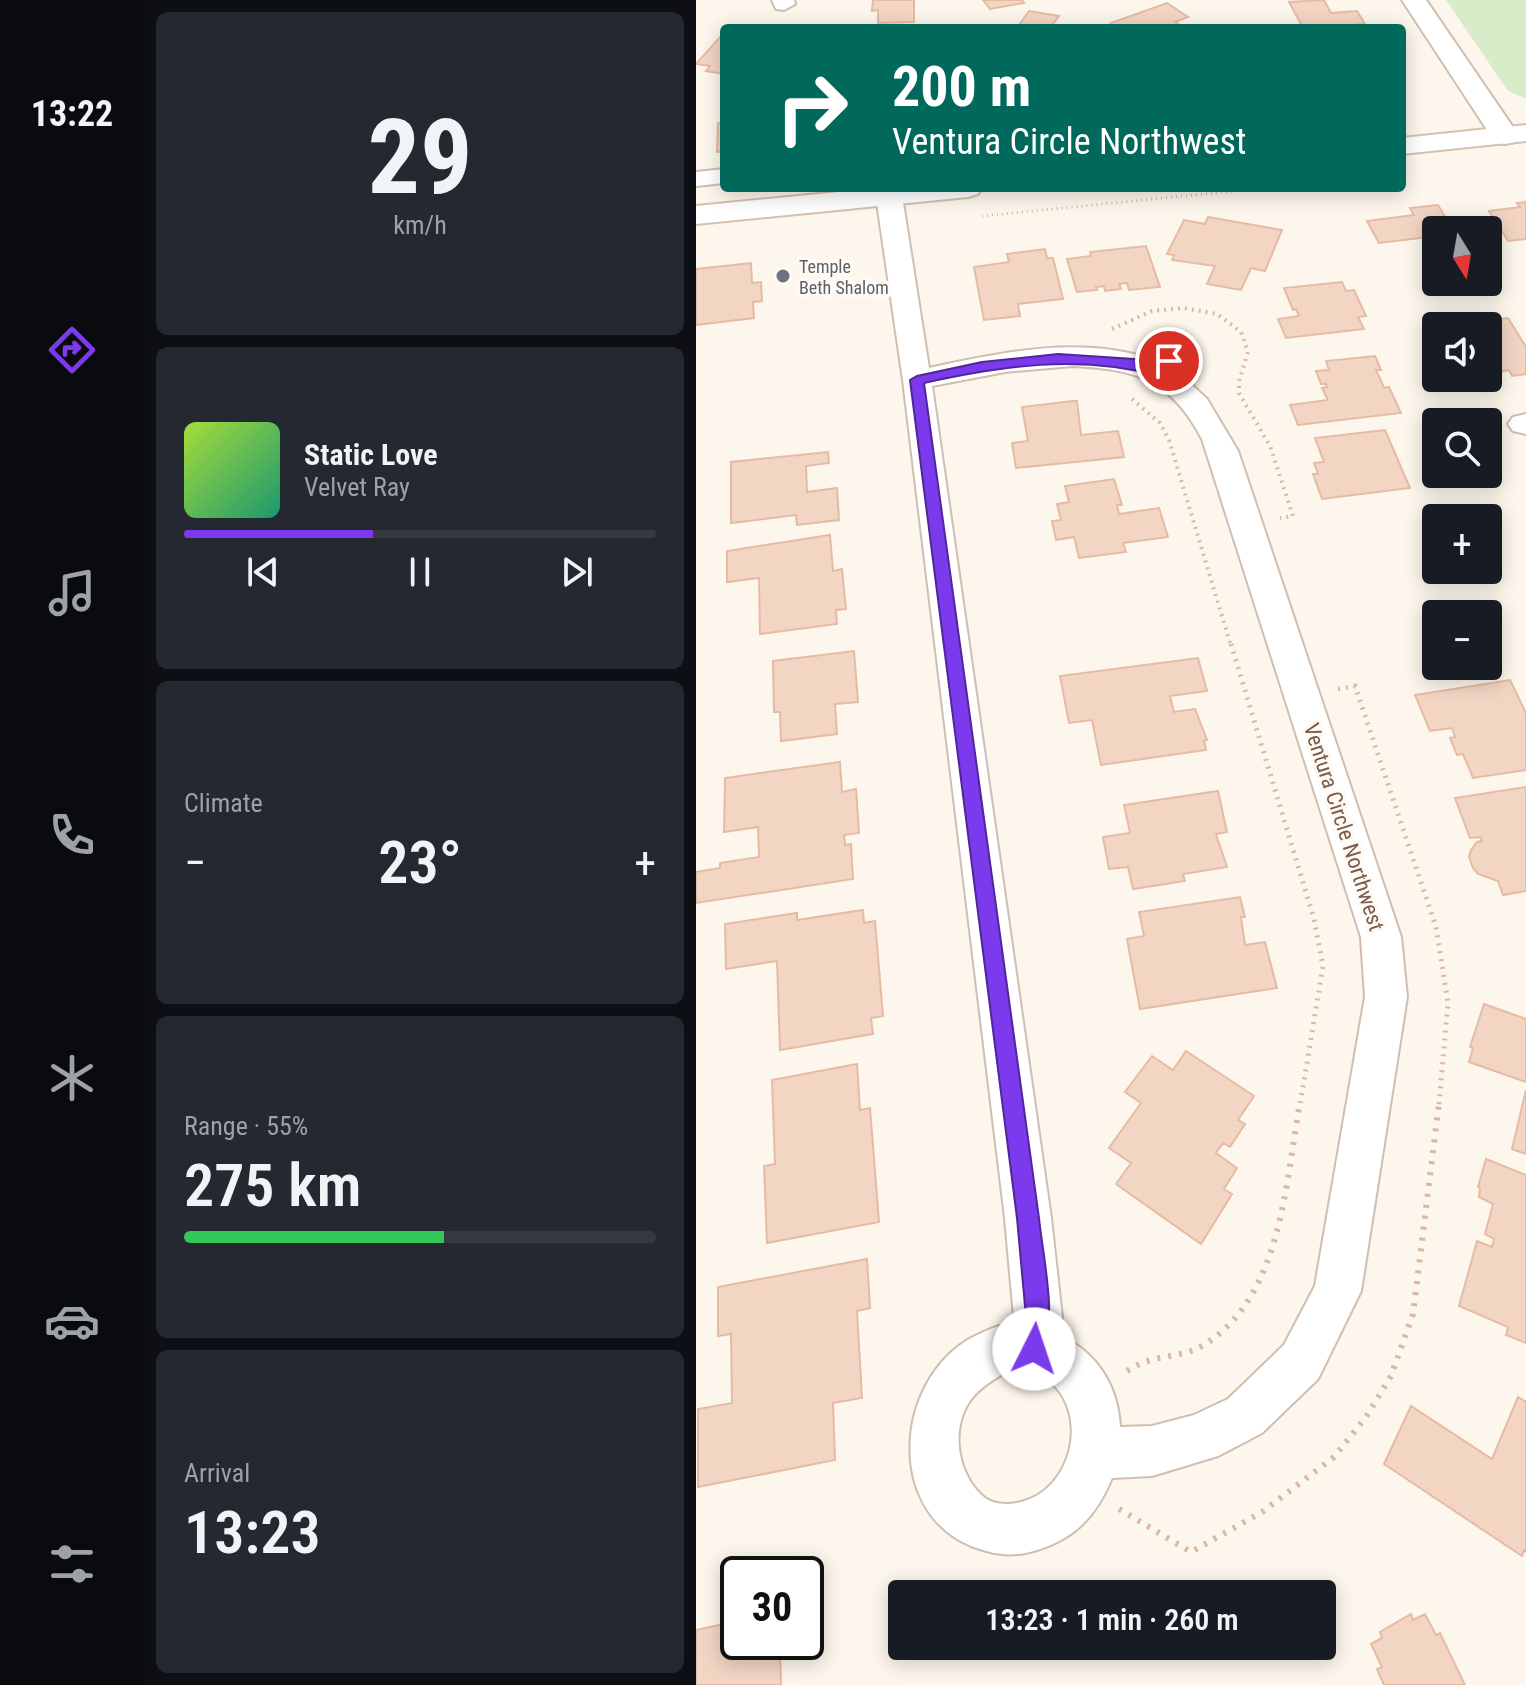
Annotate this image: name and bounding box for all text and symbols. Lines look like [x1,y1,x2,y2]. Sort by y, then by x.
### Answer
text: 200 m [892,54,1031,120]
icon: right [760,56,864,160]
text: 13:22 [31,93,113,135]
text: 29 [367,97,473,218]
text: Ventura Circle Northwest [892,121,1246,163]
text: km/h [393,210,447,240]
north arrow [1422,216,1502,296]
map controls [1422,216,1502,680]
place label: Temple Beth Shalom [799,256,889,298]
marker: Temple Beth Shalom [774,267,792,285]
button: sound [1422,312,1502,392]
icon: directions [44,322,100,378]
pin [1135,327,1203,395]
icon: arrive [1147,339,1191,383]
button: search [1422,408,1502,488]
text: Static Love [304,437,438,472]
text: Velvet Ray [304,472,410,502]
button: + [1422,504,1502,584]
icon: previous [241,550,285,594]
icon: pause [398,550,442,594]
icon: next [555,550,599,594]
icon: music [44,565,100,621]
button: − [1422,600,1502,680]
street label: Ventura Circle Northwest [1299,720,1389,934]
text: Climate [184,788,263,818]
icon: phone [44,807,100,863]
text: 23° [378,827,462,898]
text: − [184,837,206,889]
text: + [634,837,656,889]
icon: climate [44,1050,100,1106]
text: Range · 55% [184,1111,308,1141]
text: 275 km [184,1150,361,1221]
icon: car [44,1293,100,1349]
position arrow [992,1307,1076,1391]
text: Arrival [184,1458,250,1488]
text: 13:23 [184,1497,321,1568]
icon: filters [44,1536,100,1592]
speed limit sign: 30 [720,1556,824,1660]
text: 13:23 · 1 min · 260 m [985,1602,1239,1637]

